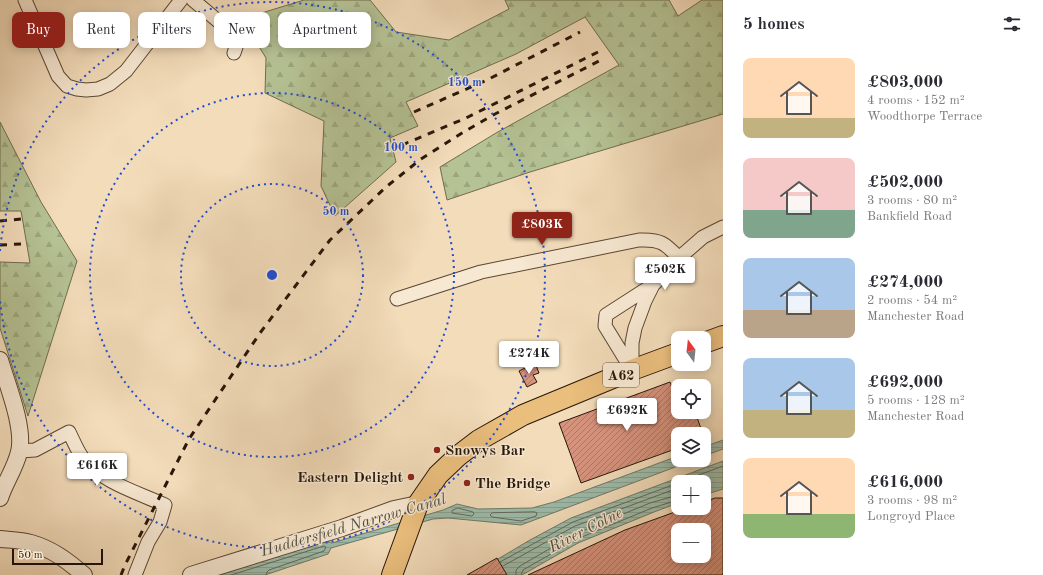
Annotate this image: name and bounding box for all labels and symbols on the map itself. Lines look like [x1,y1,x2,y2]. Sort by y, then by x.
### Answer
text: 150 m [448,76,482,89]
text: 100 m [384,142,418,154]
text: 50 m [323,205,350,218]
pin: £803K [514,212,570,246]
pin: £502K [637,257,693,291]
centre of rings [265,268,279,282]
north arrow [671,331,711,371]
pin: £274K [501,341,557,375]
road number: A62 [603,363,639,387]
pin: £692K [599,398,655,432]
place label: Snowys Bar [445,444,525,459]
marker: Snowys Bar [432,445,442,455]
pin: £616K [69,453,125,487]
place label: Eastern Delight [297,471,404,486]
marker: Eastern Delight [406,472,416,482]
place label: The Bridge [475,477,550,492]
marker: The Bridge [462,478,472,488]
water label: Huddersfield Narrow Canal [258,492,448,560]
water label: River Colne [545,505,626,557]
scale bar [12,547,103,566]

